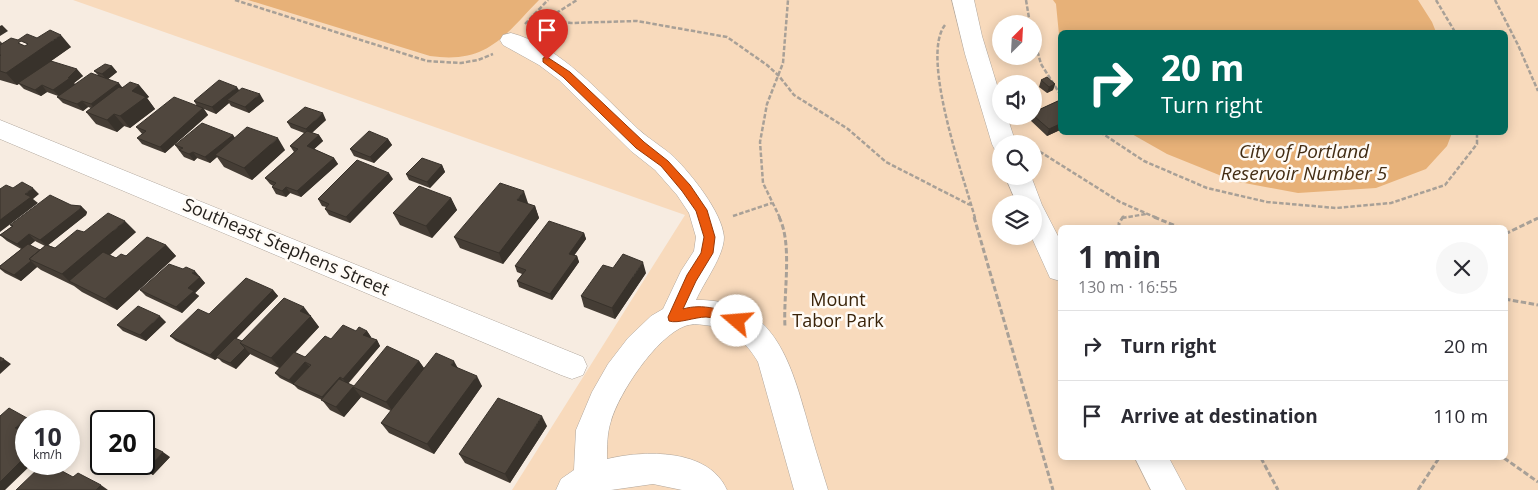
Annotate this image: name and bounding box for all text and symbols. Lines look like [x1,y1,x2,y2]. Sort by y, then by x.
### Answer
pin [526,9,568,60]
north arrow [992,15,1042,65]
map controls [992,15,1042,245]
icon: arrive [533,16,561,44]
text: 20 m [1161,44,1244,91]
icon: right [1078,50,1143,115]
button: sound [992,75,1042,125]
text: Turn right [1161,89,1263,119]
button: search [992,135,1042,185]
water label: City of Portland Reservoir Number 5 [1221,138,1388,186]
street label: Southeast Stephens Street [179,192,393,301]
button: layers [992,195,1042,245]
text: 1 min [1078,236,1161,277]
button: close [1436,242,1488,294]
text: 130 m · 16:55 [1078,276,1178,298]
park label: Mount Tabor Park [792,287,884,332]
position arrow [710,294,762,346]
icon: right [1078,332,1106,360]
text: Turn right [1121,333,1216,359]
text: 20 m [1444,333,1488,359]
icon: arrive [1078,402,1106,430]
text: Arrive at destination [1121,403,1318,429]
text: 110 m [1433,403,1488,429]
speed limit sign: 20 [90,410,155,475]
text: 10 [33,419,62,453]
text: km/h [33,446,62,463]

